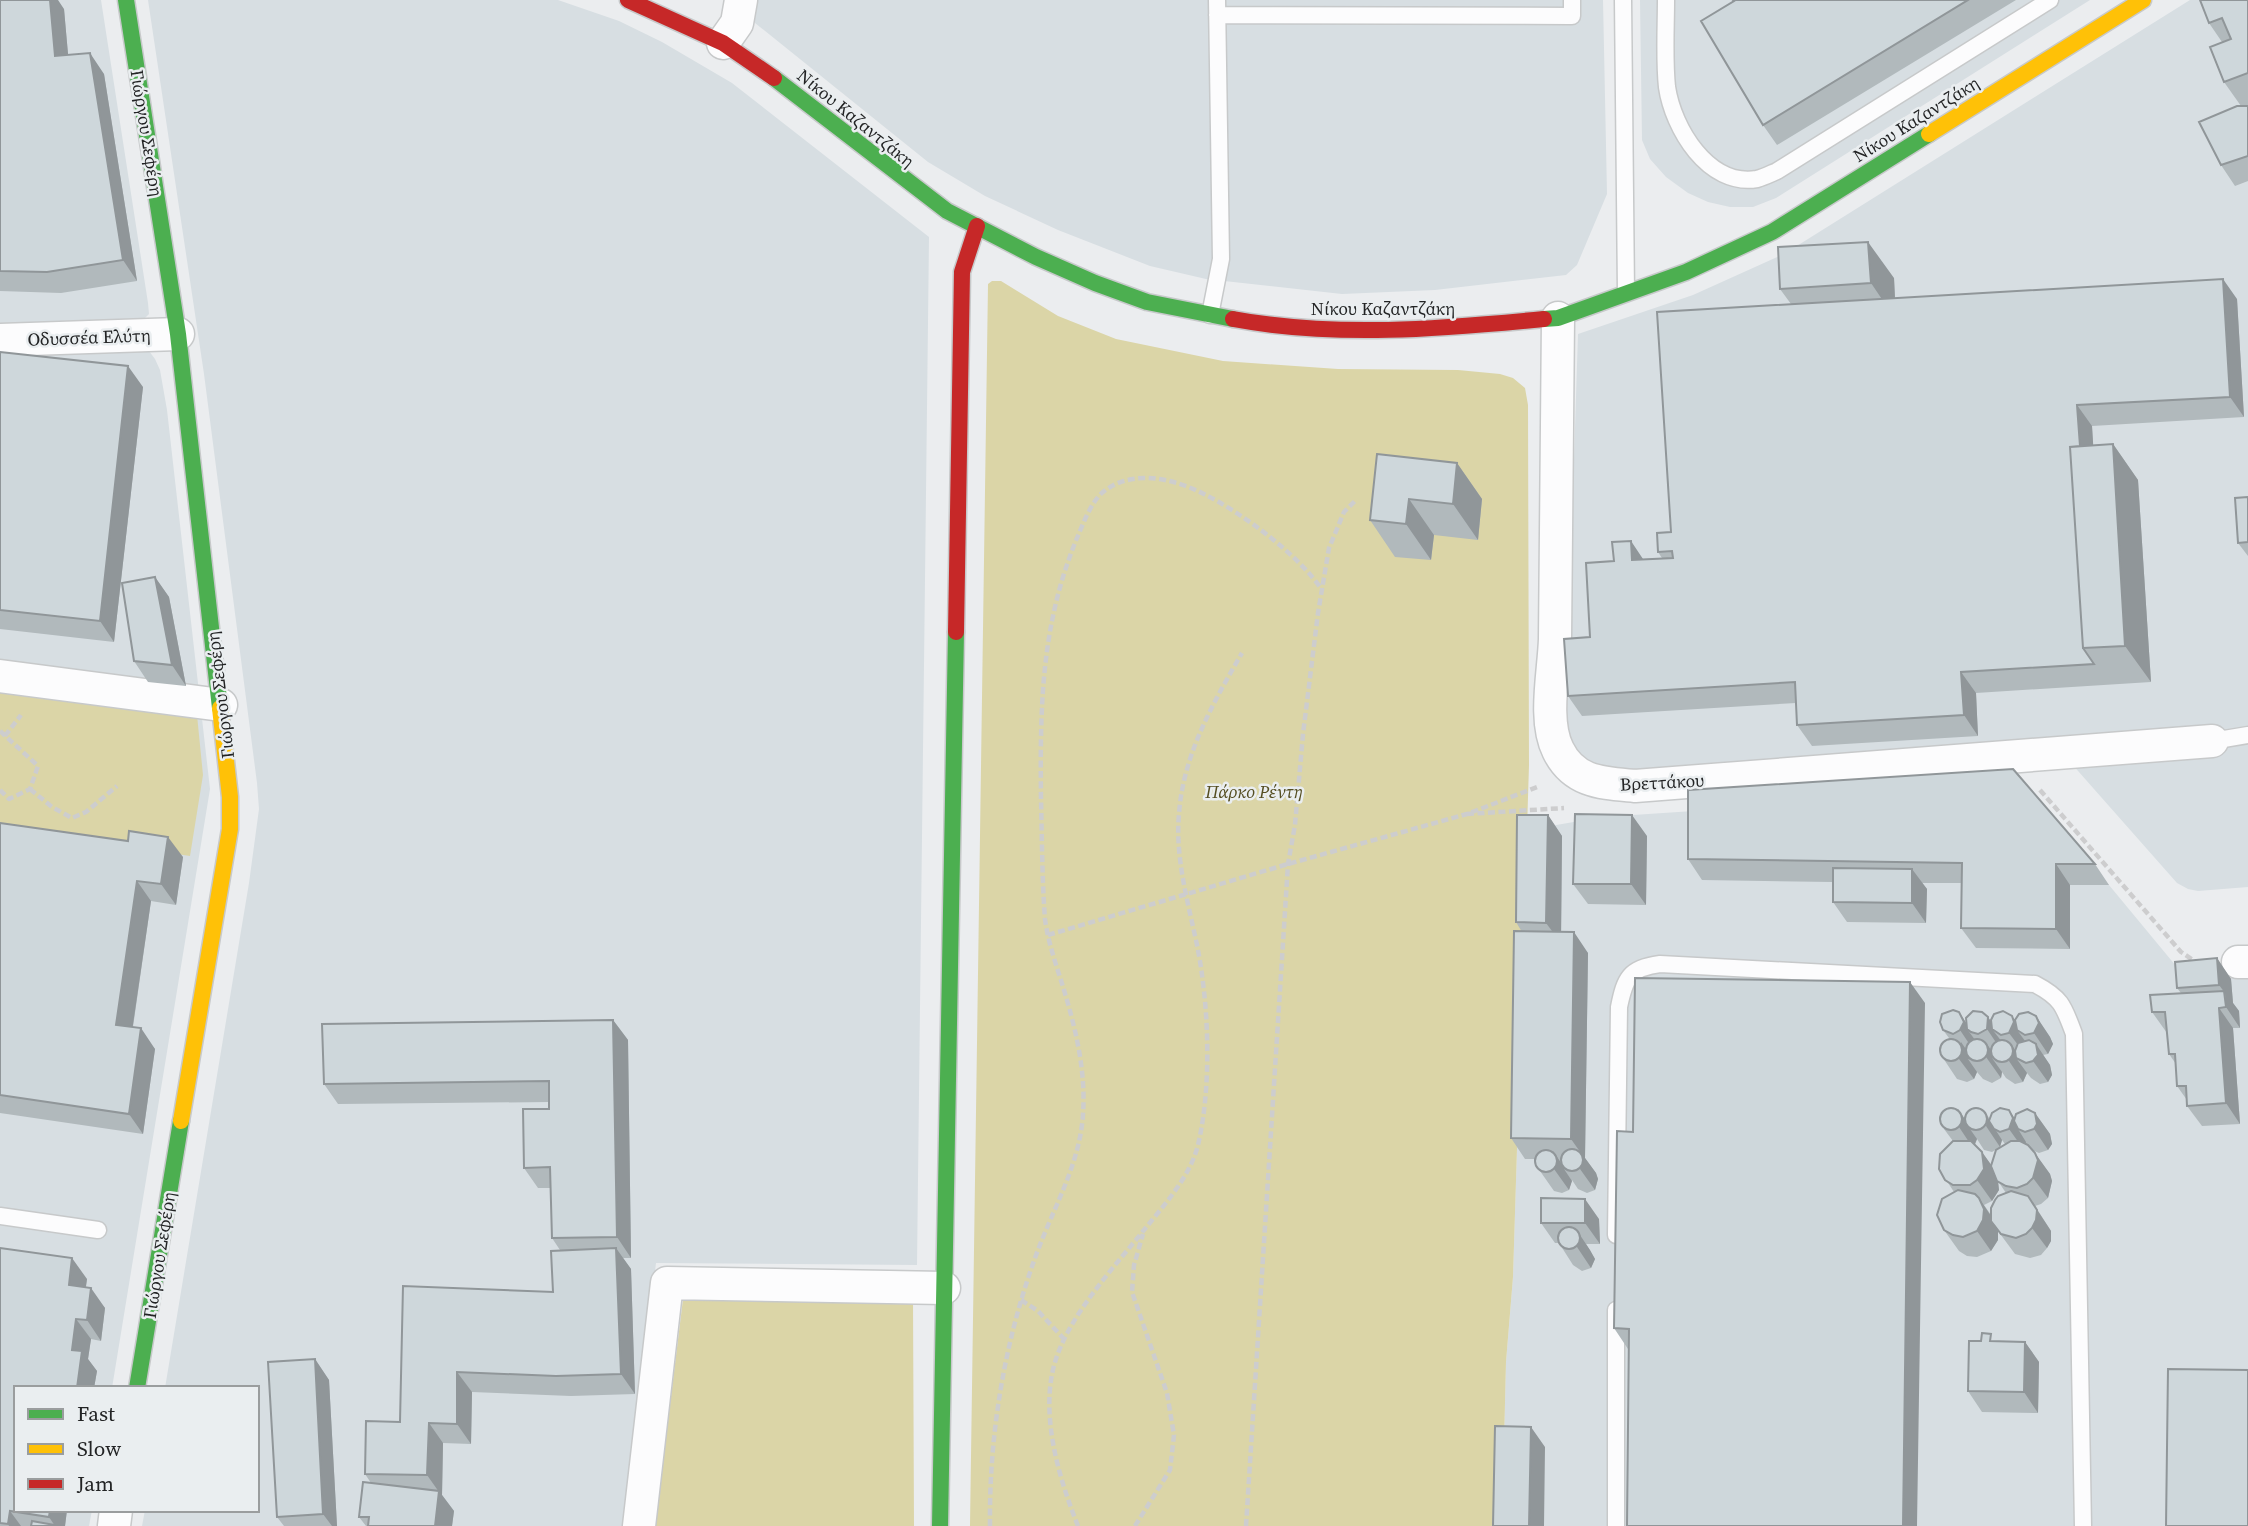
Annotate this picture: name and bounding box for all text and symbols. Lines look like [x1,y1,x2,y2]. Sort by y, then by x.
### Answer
street label: Νίκου Καζαντζάκη [792,63,920,173]
street label: Γιώργου Σεφέρη [125,68,169,198]
street label: Νίκου Καζαντζάκη [1848,70,1984,168]
street label: Νίκου Καζαντζάκη [1311,296,1455,321]
street label: Οδυσσέα Ελύτη [27,322,151,352]
street label: Γιώργου Σεφέρη [200,630,240,760]
street label: Βρεττάκου [1619,767,1705,797]
park label: Πάρκο Ρέντη [1204,779,1303,804]
street label: Γιώργου Σεφέρη [137,1190,181,1320]
legend [14,1386,259,1512]
text: Fast [77,1399,115,1428]
text: Slow [77,1434,121,1463]
text: Jam [76,1469,114,1498]

